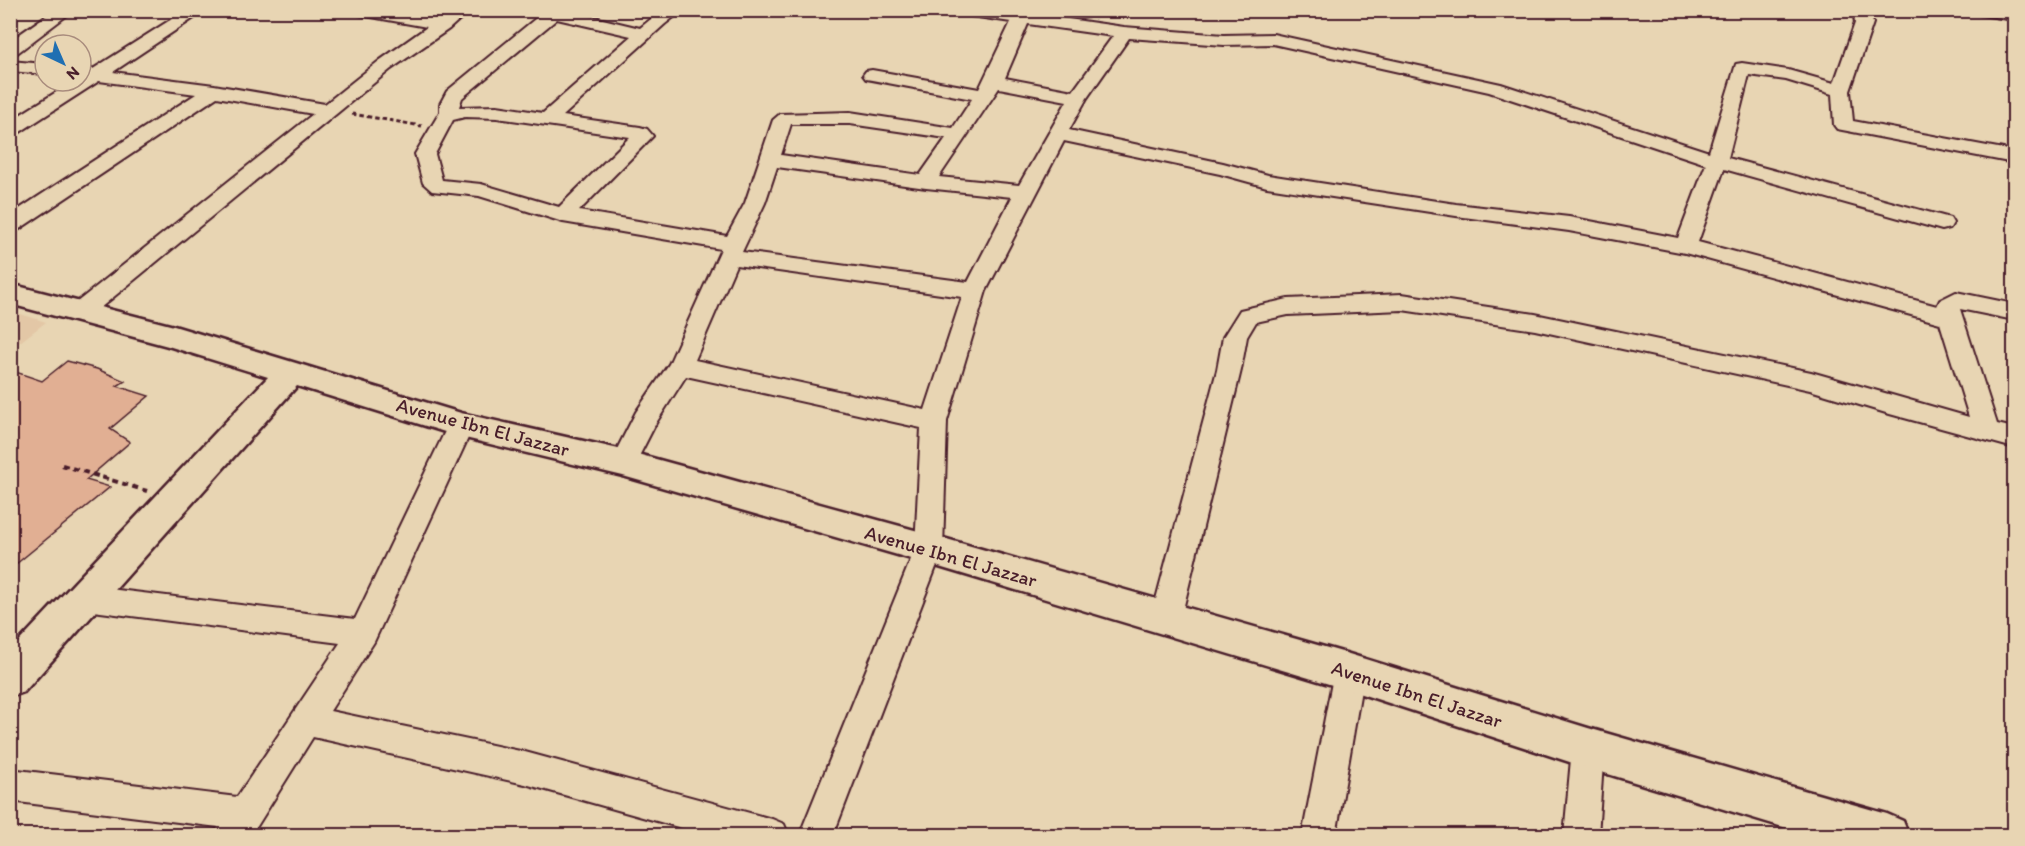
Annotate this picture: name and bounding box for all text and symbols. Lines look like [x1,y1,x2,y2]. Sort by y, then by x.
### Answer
north arrow [33,33,93,93]
text: N [63,63,84,84]
street label: Avenue Ibn El Jazzar [394,392,572,462]
street label: Avenue Ibn El Jazzar [862,520,1040,592]
street label: Avenue Ibn El Jazzar [1329,655,1506,733]

